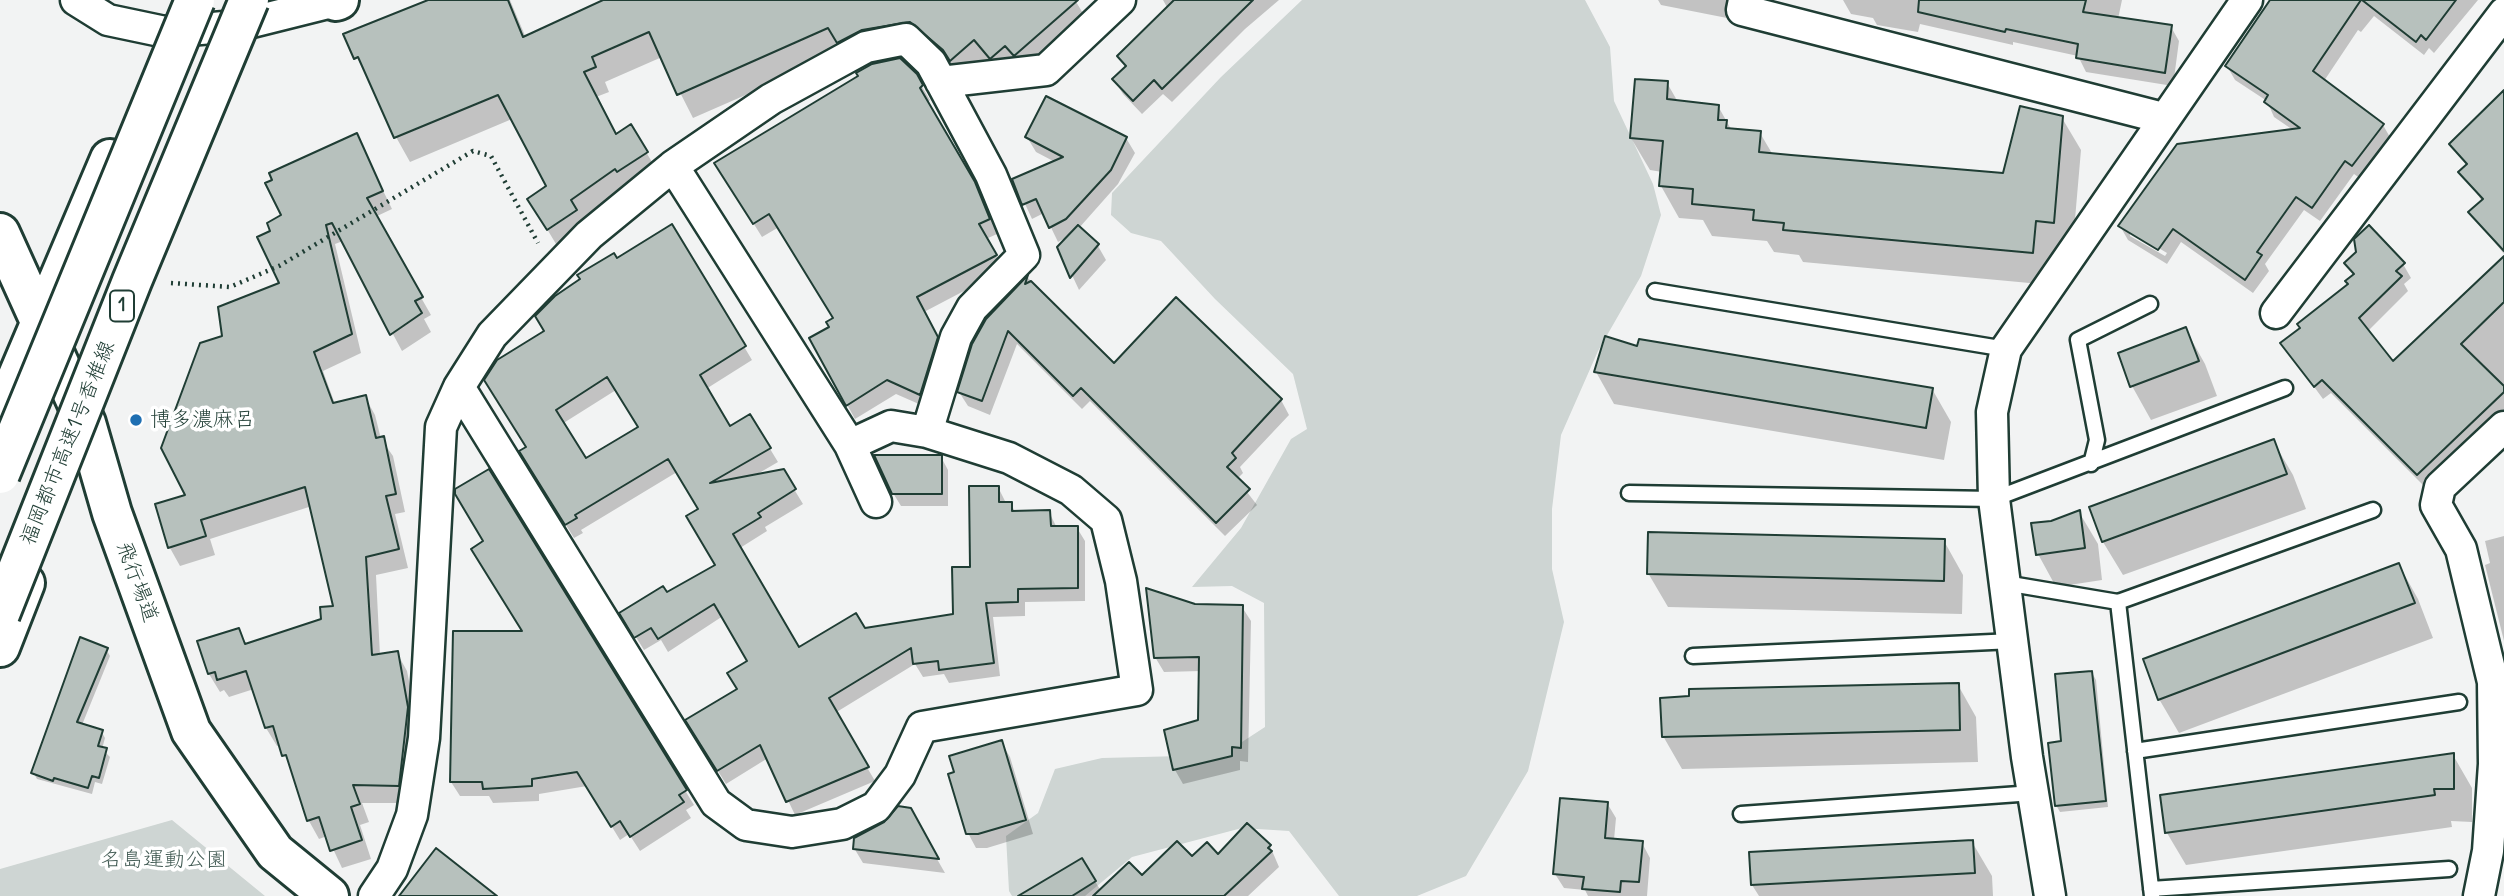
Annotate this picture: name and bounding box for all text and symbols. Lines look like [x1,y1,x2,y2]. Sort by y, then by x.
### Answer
road number: 1 [110,290,134,322]
street label: 福岡都市高速1号香椎線 [15,337,121,549]
place label: 博多濃麻呂 [150,407,255,433]
marker: 博多濃麻呂 [128,412,144,428]
street label: 飛行場道 [111,538,163,626]
park label: 名島運動公園 [101,847,227,873]

